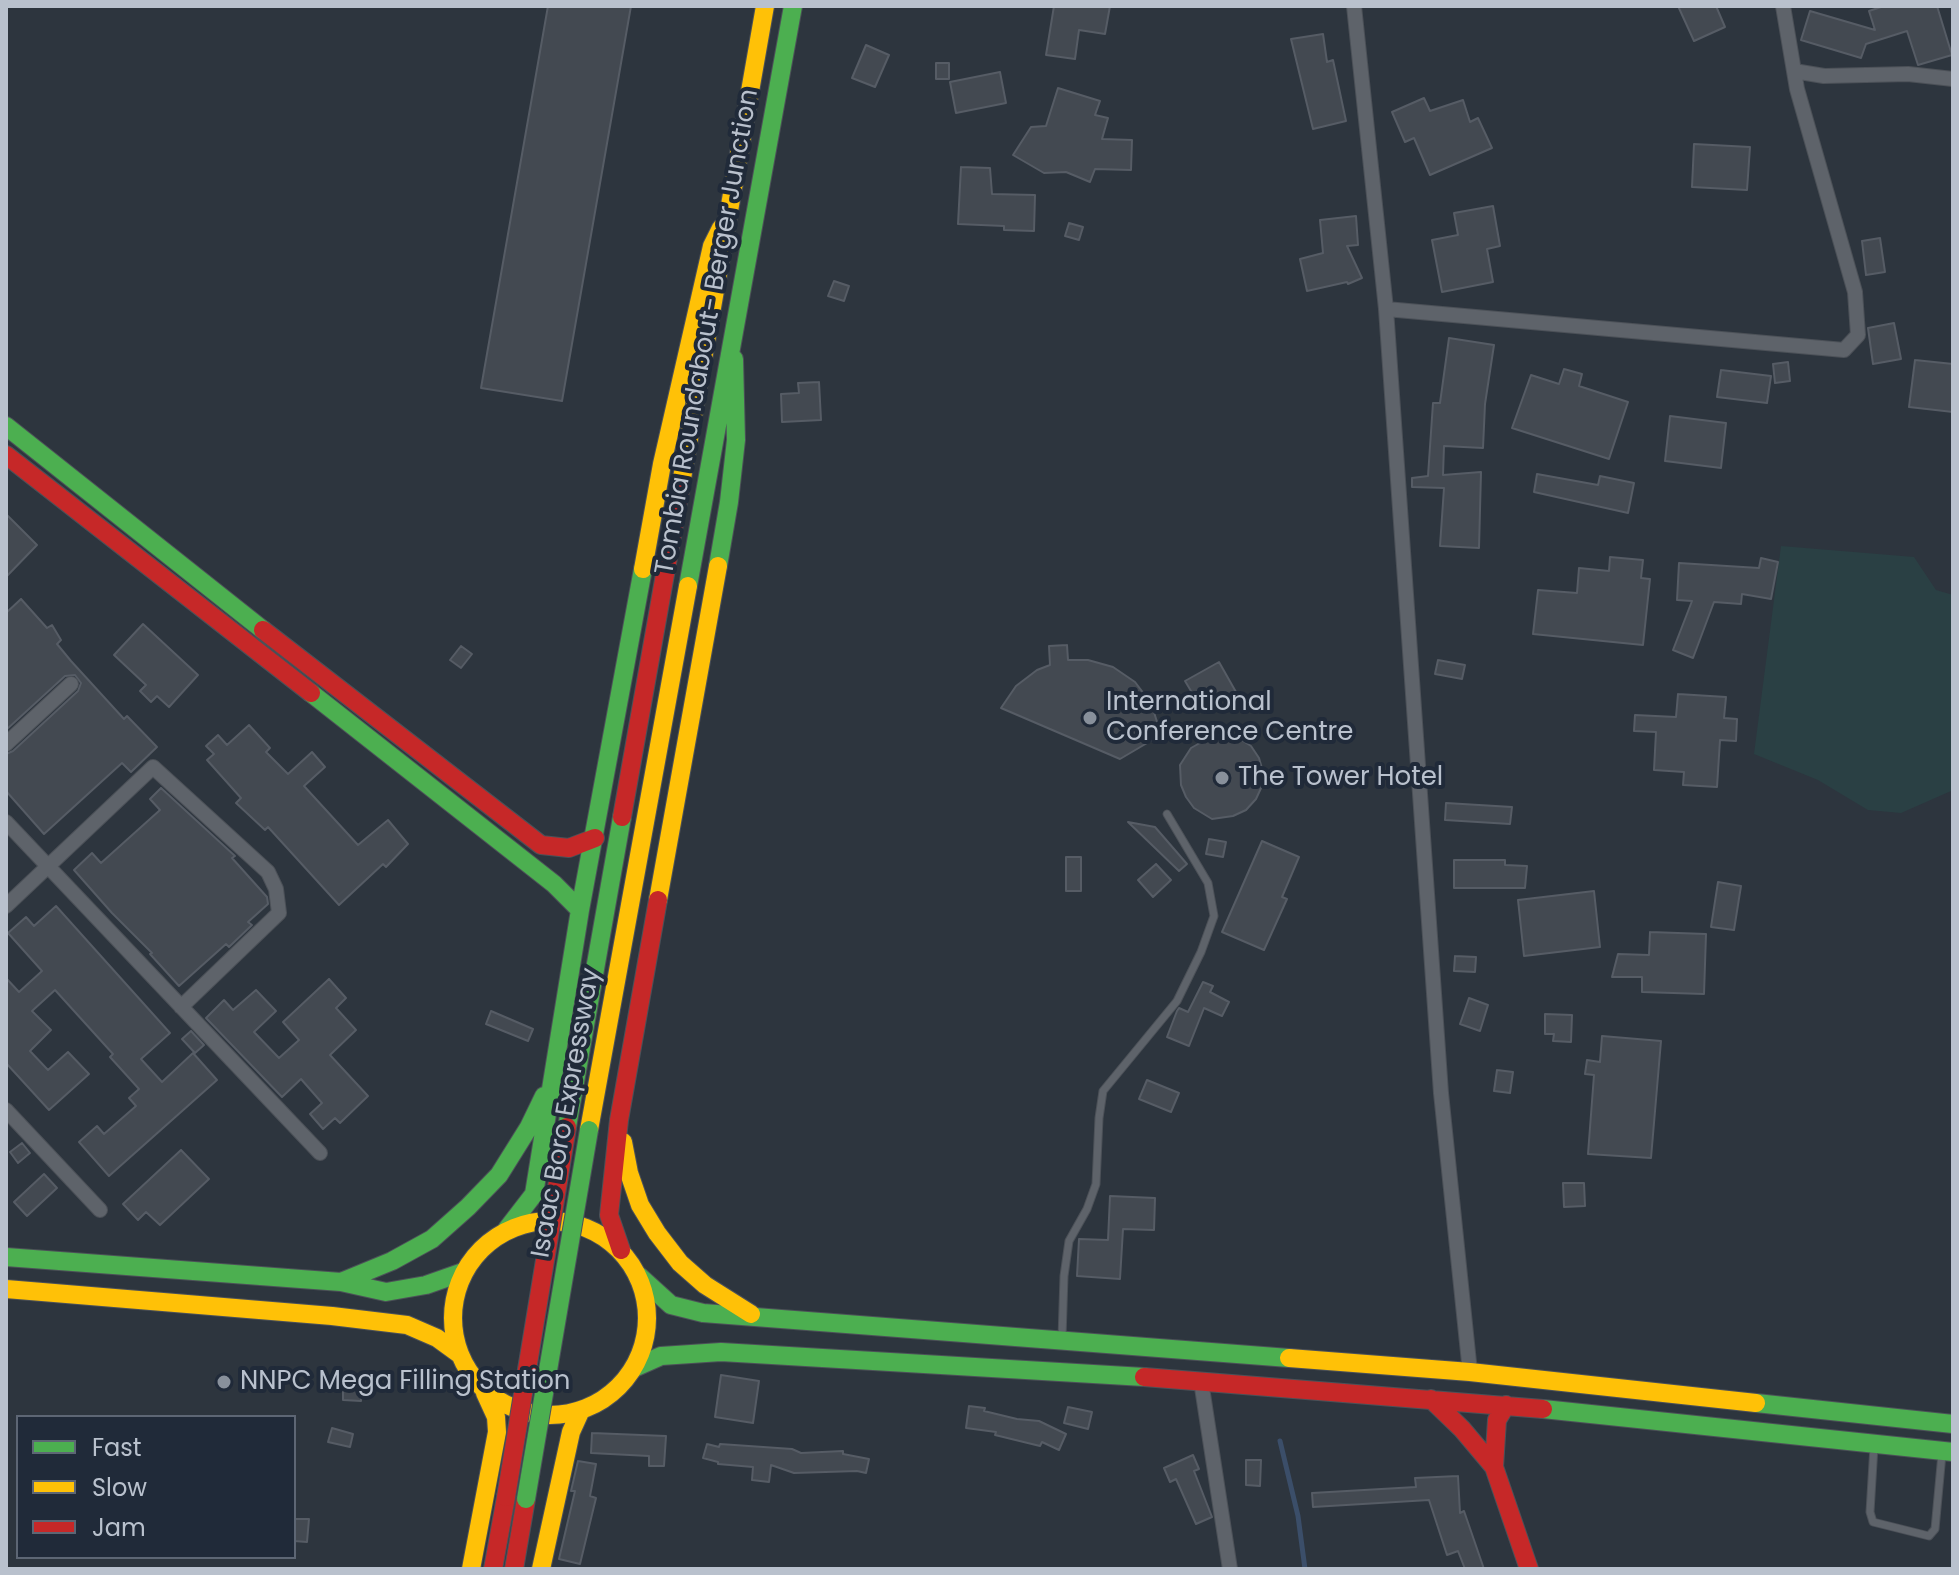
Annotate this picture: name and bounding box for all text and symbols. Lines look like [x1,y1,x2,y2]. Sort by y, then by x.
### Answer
street label: Tombia Roundabout- Berger Junction [650,87,766,577]
place label: International Conference Centre [1106,687,1353,748]
marker: International Conference Centre [1081,709,1099,727]
place label: The Tower Hotel [1238,762,1443,794]
marker: The Tower Hotel [1213,769,1231,787]
street label: Isaac Boro Expressway [526,966,608,1260]
place label: NNPC Mega Filling Station [240,1366,571,1398]
marker: NNPC Mega Filling Station [215,1373,233,1391]
legend [16,1415,296,1559]
text: Fast [92,1431,142,1464]
text: Slow [92,1471,147,1504]
text: Jam [92,1511,146,1544]

